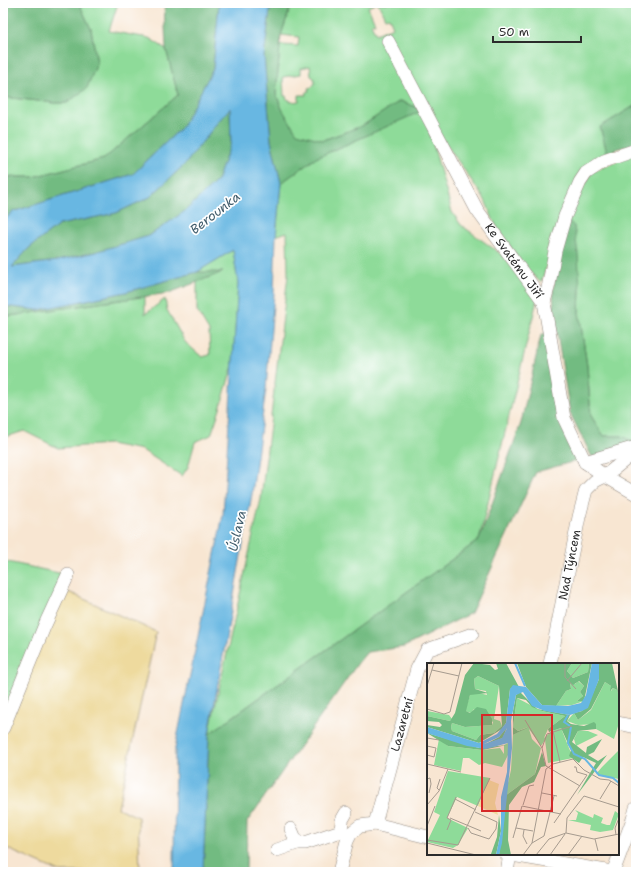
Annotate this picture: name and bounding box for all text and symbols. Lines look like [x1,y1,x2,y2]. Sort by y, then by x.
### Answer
scale bar [493,18,581,44]
text: 50 m [499,24,529,40]
water label: Berounka [186,188,244,238]
street label: Ke Svatému Jiří [481,220,547,302]
water label: Úslava [223,509,250,553]
street label: Nad Týncem [555,528,584,602]
inset map [427,663,619,855]
street label: Lazaretní [387,695,417,753]

